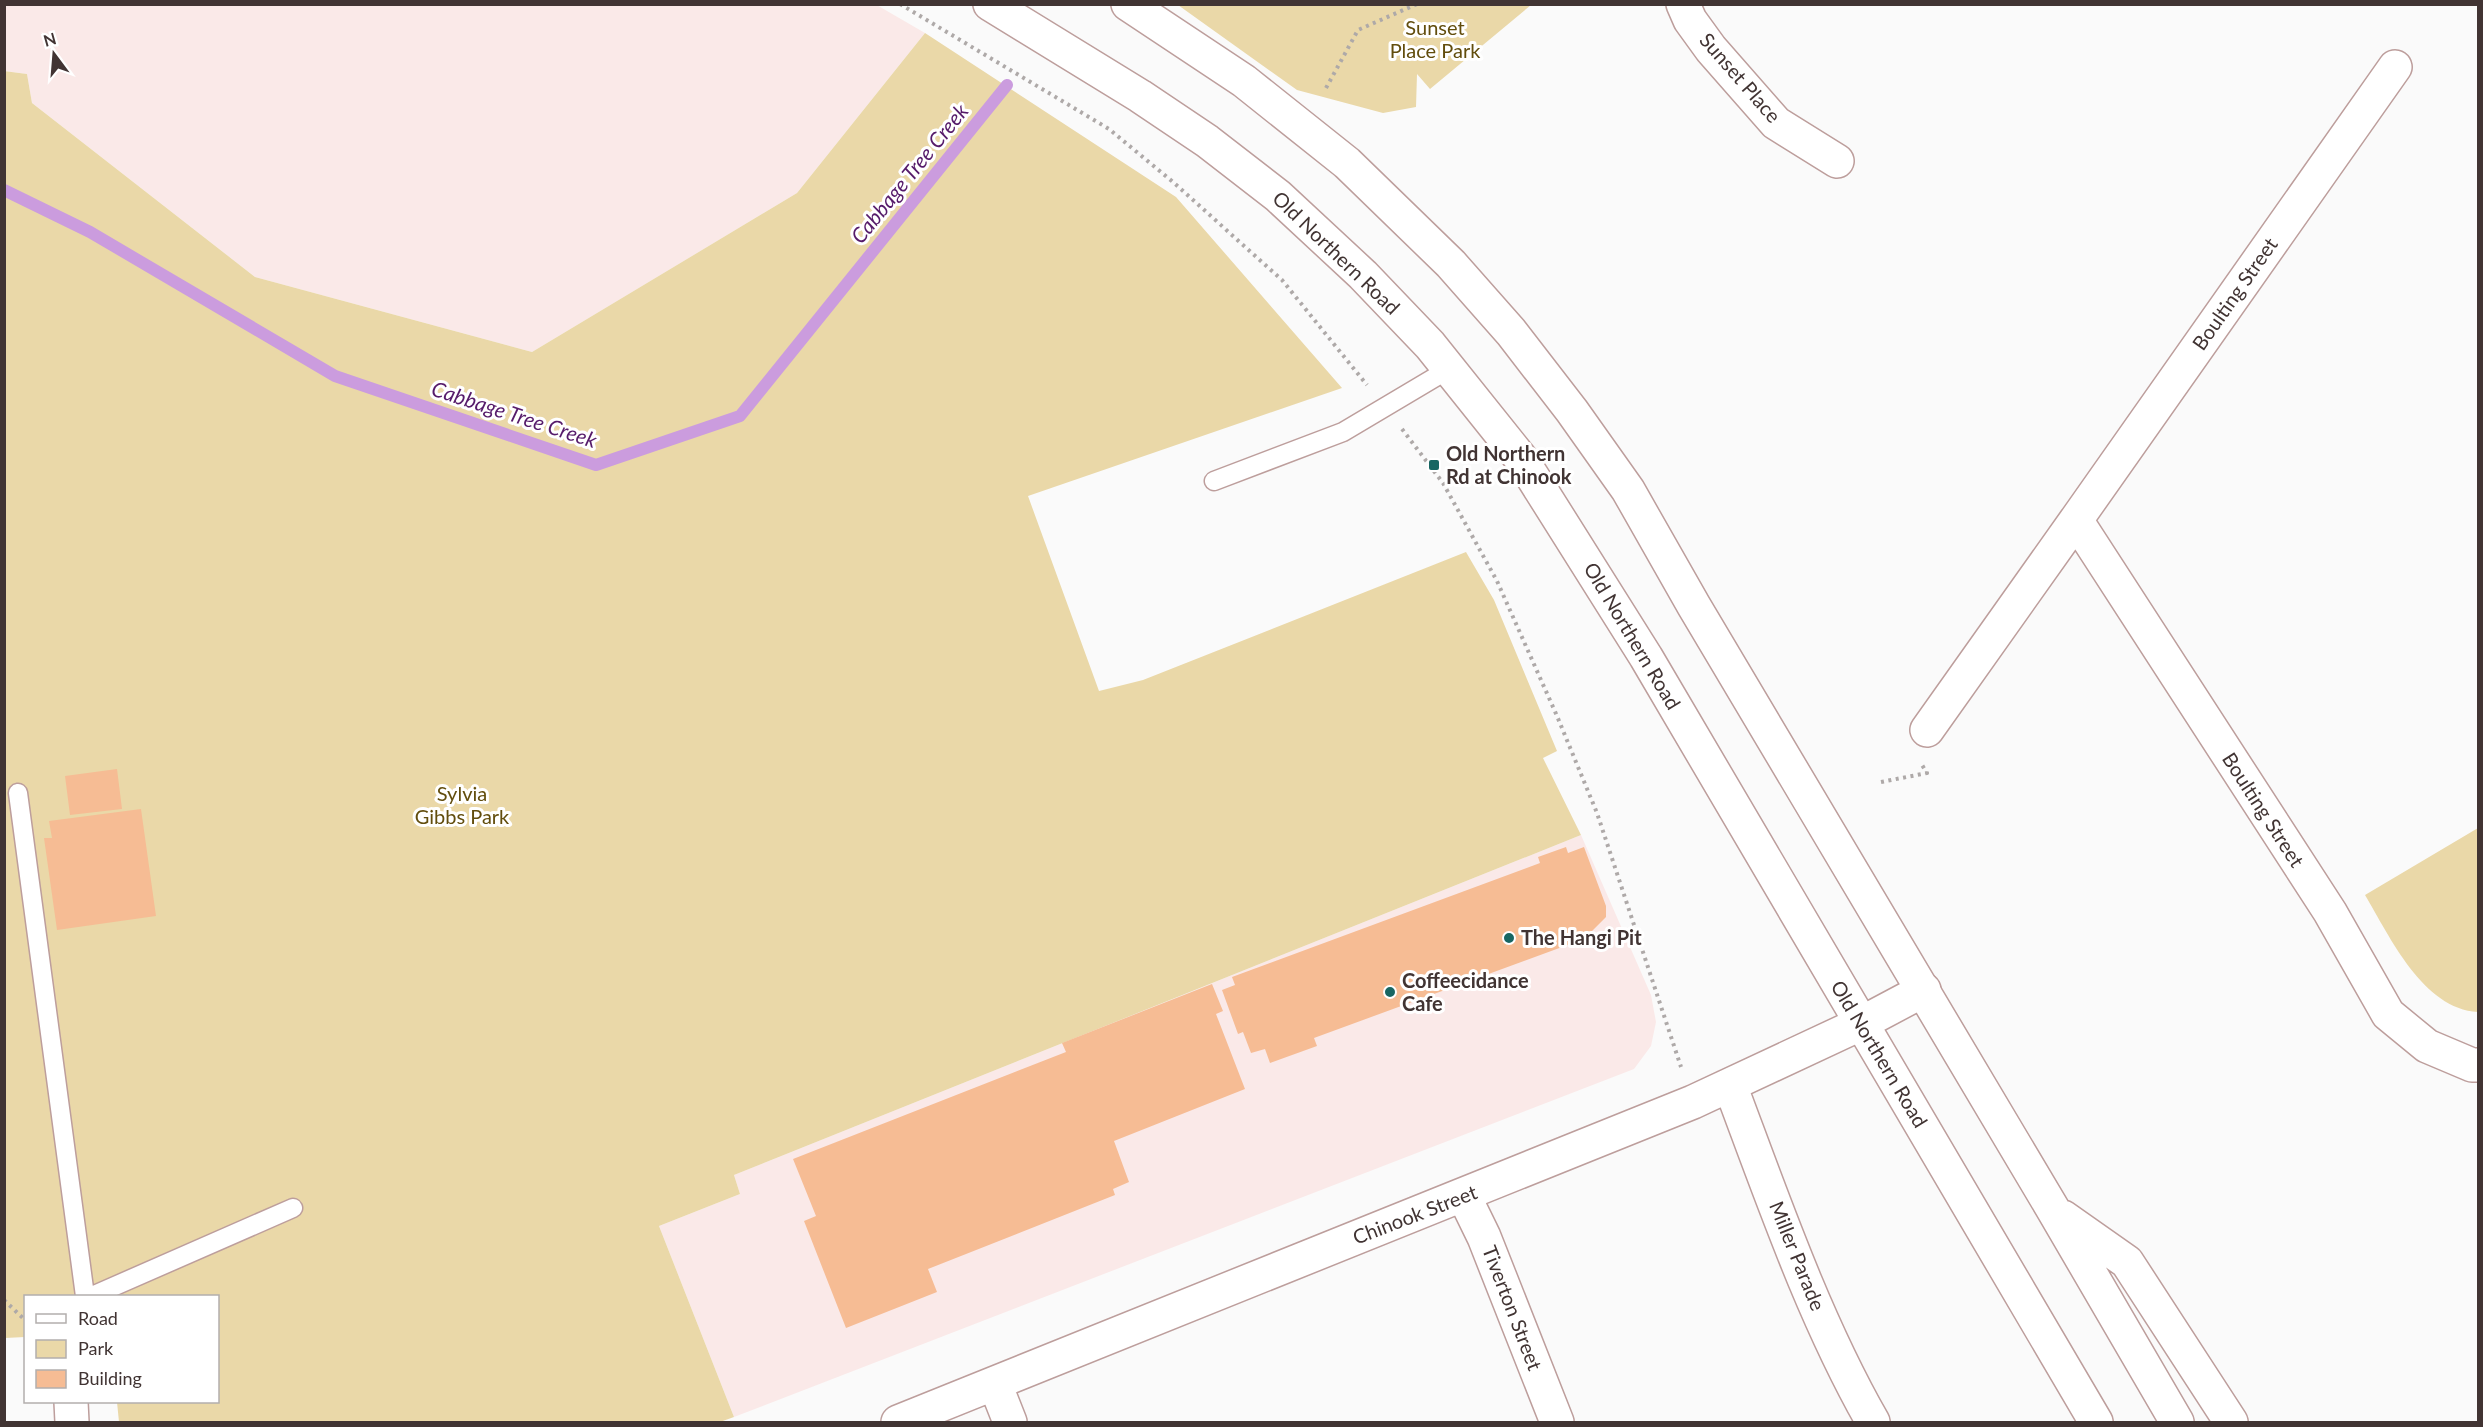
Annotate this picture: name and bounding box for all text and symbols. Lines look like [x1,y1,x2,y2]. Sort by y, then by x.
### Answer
park label: Sunset Place Park [1390,15,1481,62]
north arrow [24,24,84,84]
text: N [41,28,58,50]
street label: Sunset Place [1695,28,1786,127]
water label: Cabbage Tree Creek [845,98,973,248]
street label: Old Northern Road [1268,186,1405,319]
street label: Boulting Street [2187,233,2282,354]
water label: Cabbage Tree Creek [429,375,601,452]
place label: Old Northern Rd at Chinook [1446,441,1572,488]
marker: Old Northern Rd at Chinook [1427,458,1441,472]
street label: Old Northern Road [1580,558,1686,713]
street label: Boulting Street [2218,748,2310,871]
park label: Sylvia Gibbs Park [415,781,510,828]
place label: The Hangi Pit [1521,925,1642,949]
marker: The Hangi Pit [1502,931,1516,945]
place label: Coffeecidance Cafe [1402,968,1529,1015]
street label: Old Northern Road [1827,976,1933,1131]
marker: Coffeecidance Cafe [1383,985,1397,999]
street label: Chinook Street [1349,1179,1480,1249]
street label: Miller Parade [1765,1198,1831,1314]
street label: Tiverton Street [1478,1242,1548,1373]
legend [24,1295,219,1403]
text: Road [78,1307,118,1329]
text: Park [78,1337,114,1359]
text: Building [78,1367,142,1389]

